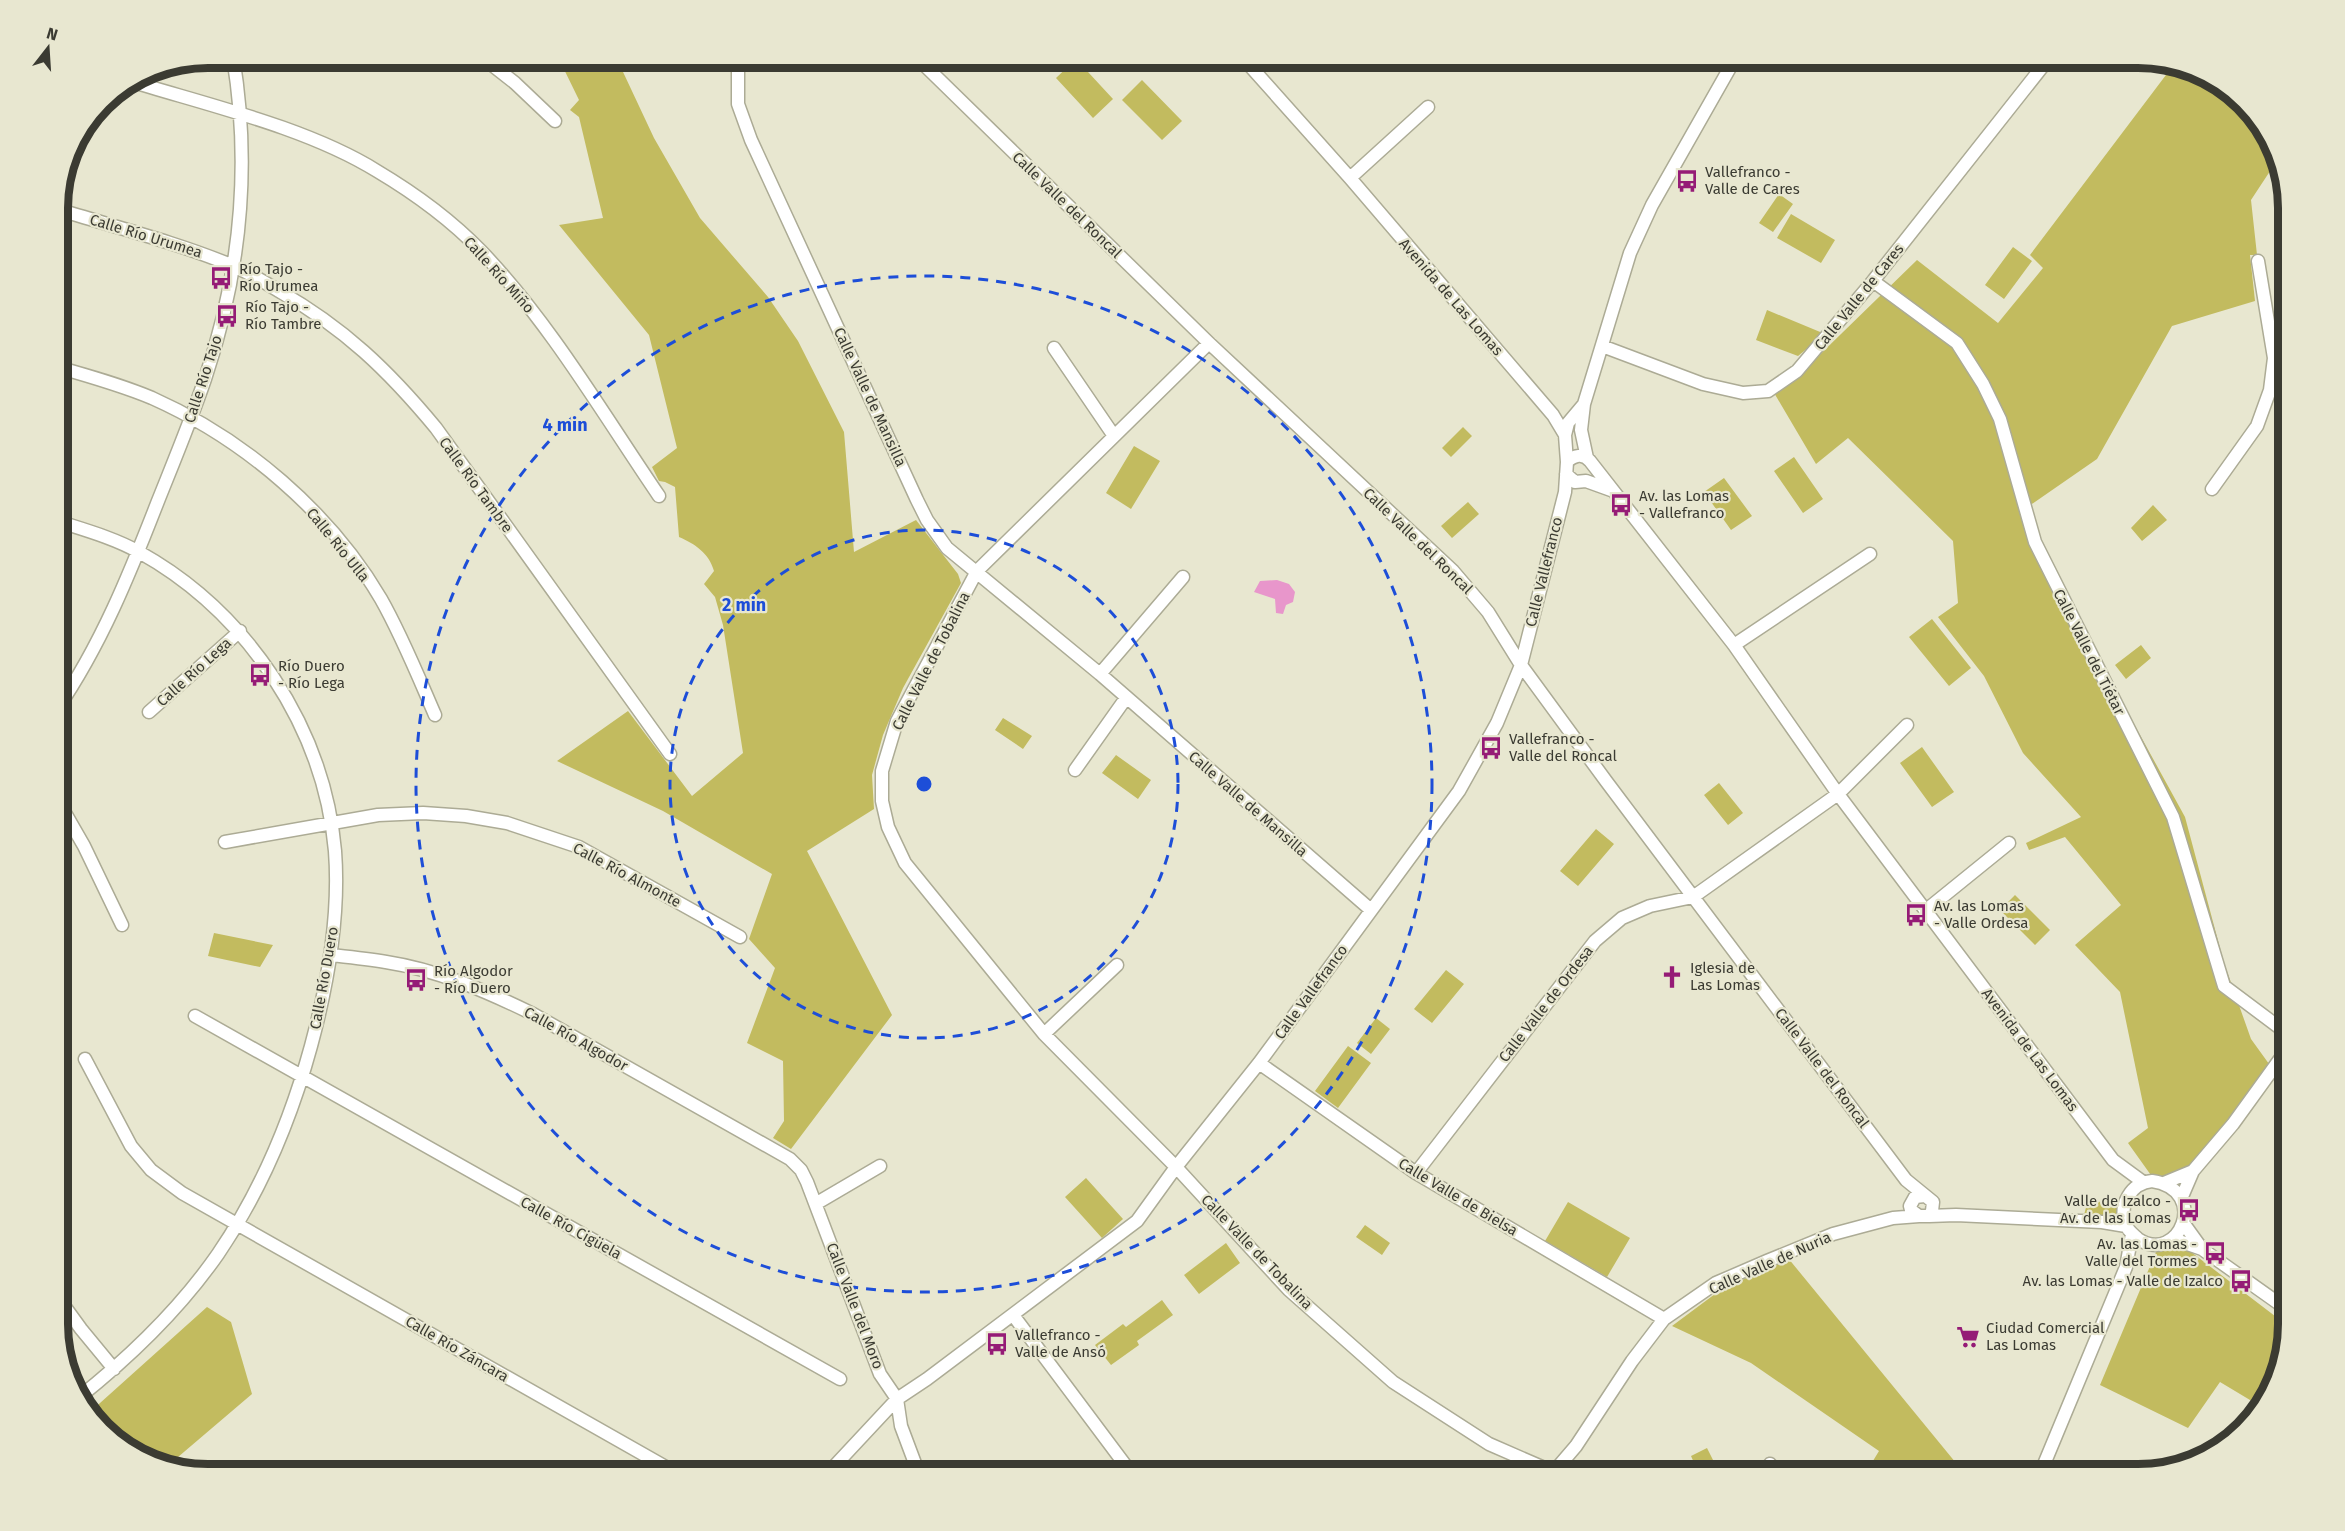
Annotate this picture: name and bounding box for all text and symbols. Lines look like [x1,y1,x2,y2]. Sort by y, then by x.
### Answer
north arrow [18,18,78,78]
text: N [44,23,60,45]
street label: Calle Valle del Roncal [1009,148,1126,262]
place label: Vallefranco - Valle de Cares [1705,163,1800,198]
bus stop icon: Vallefranco - Valle de Cares [1674,168,1700,194]
street label: Calle Río Urumea [88,210,204,262]
street label: Calle Río Miño [460,233,538,317]
street label: Avenida de Las Lomas [1395,235,1507,359]
street label: Calle Valle de Cares [1811,240,1907,354]
place label: Río Tajo - Río Urumea [239,260,319,295]
bus stop icon: Río Tajo - Río Urumea [208,265,234,291]
place label: Río Tajo - Río Tambre [245,298,322,333]
bus stop icon: Río Tajo - Río Tambre [214,303,240,329]
street label: Calle Valle de Mansilla [830,325,910,469]
street label: Calle Río Tajo [180,333,226,425]
text: 4 min [542,414,588,436]
street label: Calle Río Tambre [435,434,517,536]
street label: Calle Valle del Roncal [1360,484,1477,598]
place label: Av. las Lomas - Vallefranco [1639,487,1729,522]
bus stop icon: Av. las Lomas - Vallefranco [1608,492,1634,518]
street label: Calle Río Ulla [303,504,373,586]
street label: Calle Vallefranco [1522,515,1566,629]
street label: Calle Valle del Tiétar [2049,586,2129,718]
street label: Calle Valle de Tobalina [888,589,974,733]
text: 2 min [722,594,766,616]
street label: Calle Río Lega [153,634,235,710]
place label: Río Duero - Río Lega [278,657,345,692]
bus stop icon: Río Duero - Río Lega [247,662,273,688]
place label: Vallefranco - Valle del Roncal [1509,730,1618,765]
bus stop icon: Vallefranco - Valle del Roncal [1478,735,1504,761]
street label: Calle Valle de Mansilla [1185,747,1311,861]
centre of rings [914,774,934,794]
street label: Calle Río Almonte [570,839,684,911]
place label: Av. las Lomas - Valle Ordesa [1934,897,2029,932]
bus stop icon: Av. las Lomas - Valle Ordesa [1903,902,1929,928]
street label: Calle Río Duero [306,925,342,1031]
street label: Calle Vallefranco [1271,941,1351,1043]
street label: Calle Valle de Ordesa [1495,942,1597,1066]
place label: Iglesia de Las Lomas [1690,959,1760,994]
place label: Río Algodor - Río Duero [434,962,513,997]
church icon: Iglesia de Las Lomas [1659,964,1685,990]
bus stop icon: Río Algodor - Río Duero [403,967,429,993]
street label: Avenida de Las Lomas [1978,985,2082,1115]
street label: Calle Río Algodor [521,1003,631,1075]
street label: Calle Valle del Roncal [1771,1005,1873,1132]
street label: Calle Valle de Bielsa [1395,1154,1521,1240]
street label: Calle Valle de Tobalina [1197,1191,1317,1313]
place label: Valle de Izalco - Av. de las Lomas [2060,1192,2171,1227]
street label: Calle Río Cigüela [517,1193,625,1263]
bus stop icon: Valle de Izalco - Av. de las Lomas [2176,1197,2202,1223]
street label: Calle Valle de Nuria [1706,1228,1834,1298]
place label: Av. las Lomas - Valle del Tormes [2085,1235,2197,1270]
street label: Calle Valle del Moro [823,1240,887,1372]
bus stop icon: Av. las Lomas - Valle del Tormes [2202,1240,2228,1266]
bus stop icon: Av. las Lomas - Valle de Izalco [2228,1268,2254,1294]
place label: Av. las Lomas - Valle de Izalco [2023,1272,2223,1290]
street label: Calle Río Záncara [402,1312,512,1386]
place label: Ciudad Comercial Las Lomas [1986,1319,2105,1354]
supermarket icon: Ciudad Comercial Las Lomas [1955,1324,1981,1350]
place label: Vallefranco - Valle de Ansó [1015,1326,1106,1361]
bus stop icon: Vallefranco - Valle de Ansó [984,1331,1010,1357]

